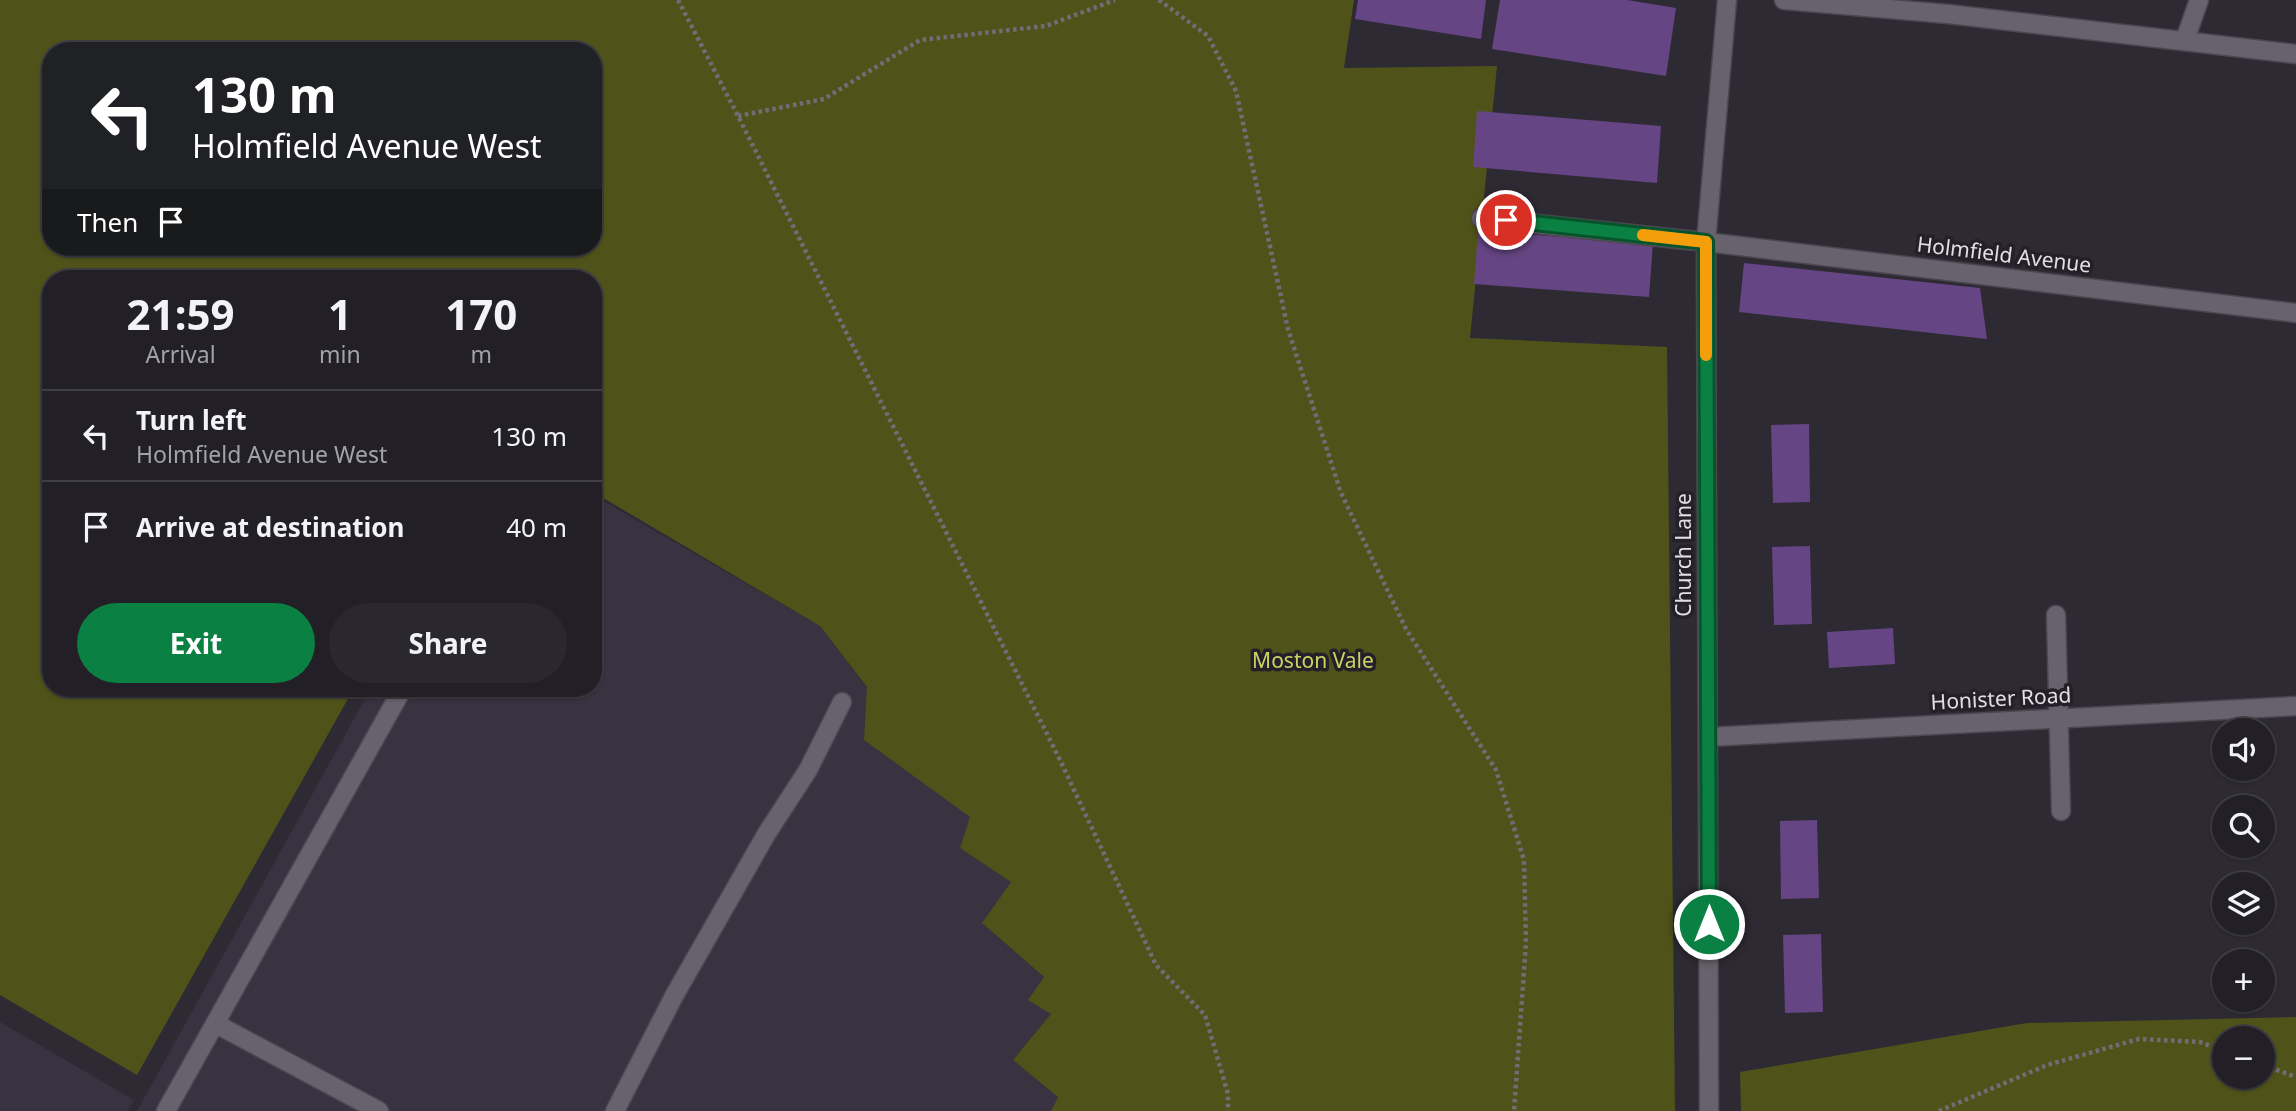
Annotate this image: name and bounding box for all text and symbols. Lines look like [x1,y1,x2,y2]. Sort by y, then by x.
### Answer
text: 130 m [192,61,337,127]
icon: left [77,70,168,161]
text: Holmfield Avenue West [192,124,542,167]
pin [1476,190,1536,250]
icon: arrive [1487,201,1525,239]
icon: arrive [152,203,190,241]
text: Then [77,204,138,240]
street label: Holmfield Avenue [1915,229,2093,279]
text: 21:59 [127,285,234,342]
text: 1 [328,285,352,342]
text: 170 [445,285,517,342]
text: Arrival [145,338,216,370]
text: min [319,338,361,370]
text: m [471,338,492,370]
text: Turn left [136,402,247,438]
icon: left [77,417,115,455]
text: 130 m [491,418,567,454]
text: Holmfield Avenue West [136,438,387,470]
street label: Church Lane [1669,493,1697,617]
icon: arrive [77,508,115,546]
text: Arrive at destination [136,509,405,545]
text: 40 m [506,509,567,545]
button: Exit [77,603,315,683]
button: Share [329,603,567,683]
park label: Moston Vale [1252,646,1374,674]
street label: Honister Road [1930,680,2072,716]
map controls [2212,718,2275,1089]
button: sound [2212,718,2275,781]
button: search [2212,795,2275,858]
button: layers [2212,872,2275,935]
position arrow [1672,887,1746,961]
button: + [2212,949,2275,1012]
button: − [2212,1026,2275,1089]

